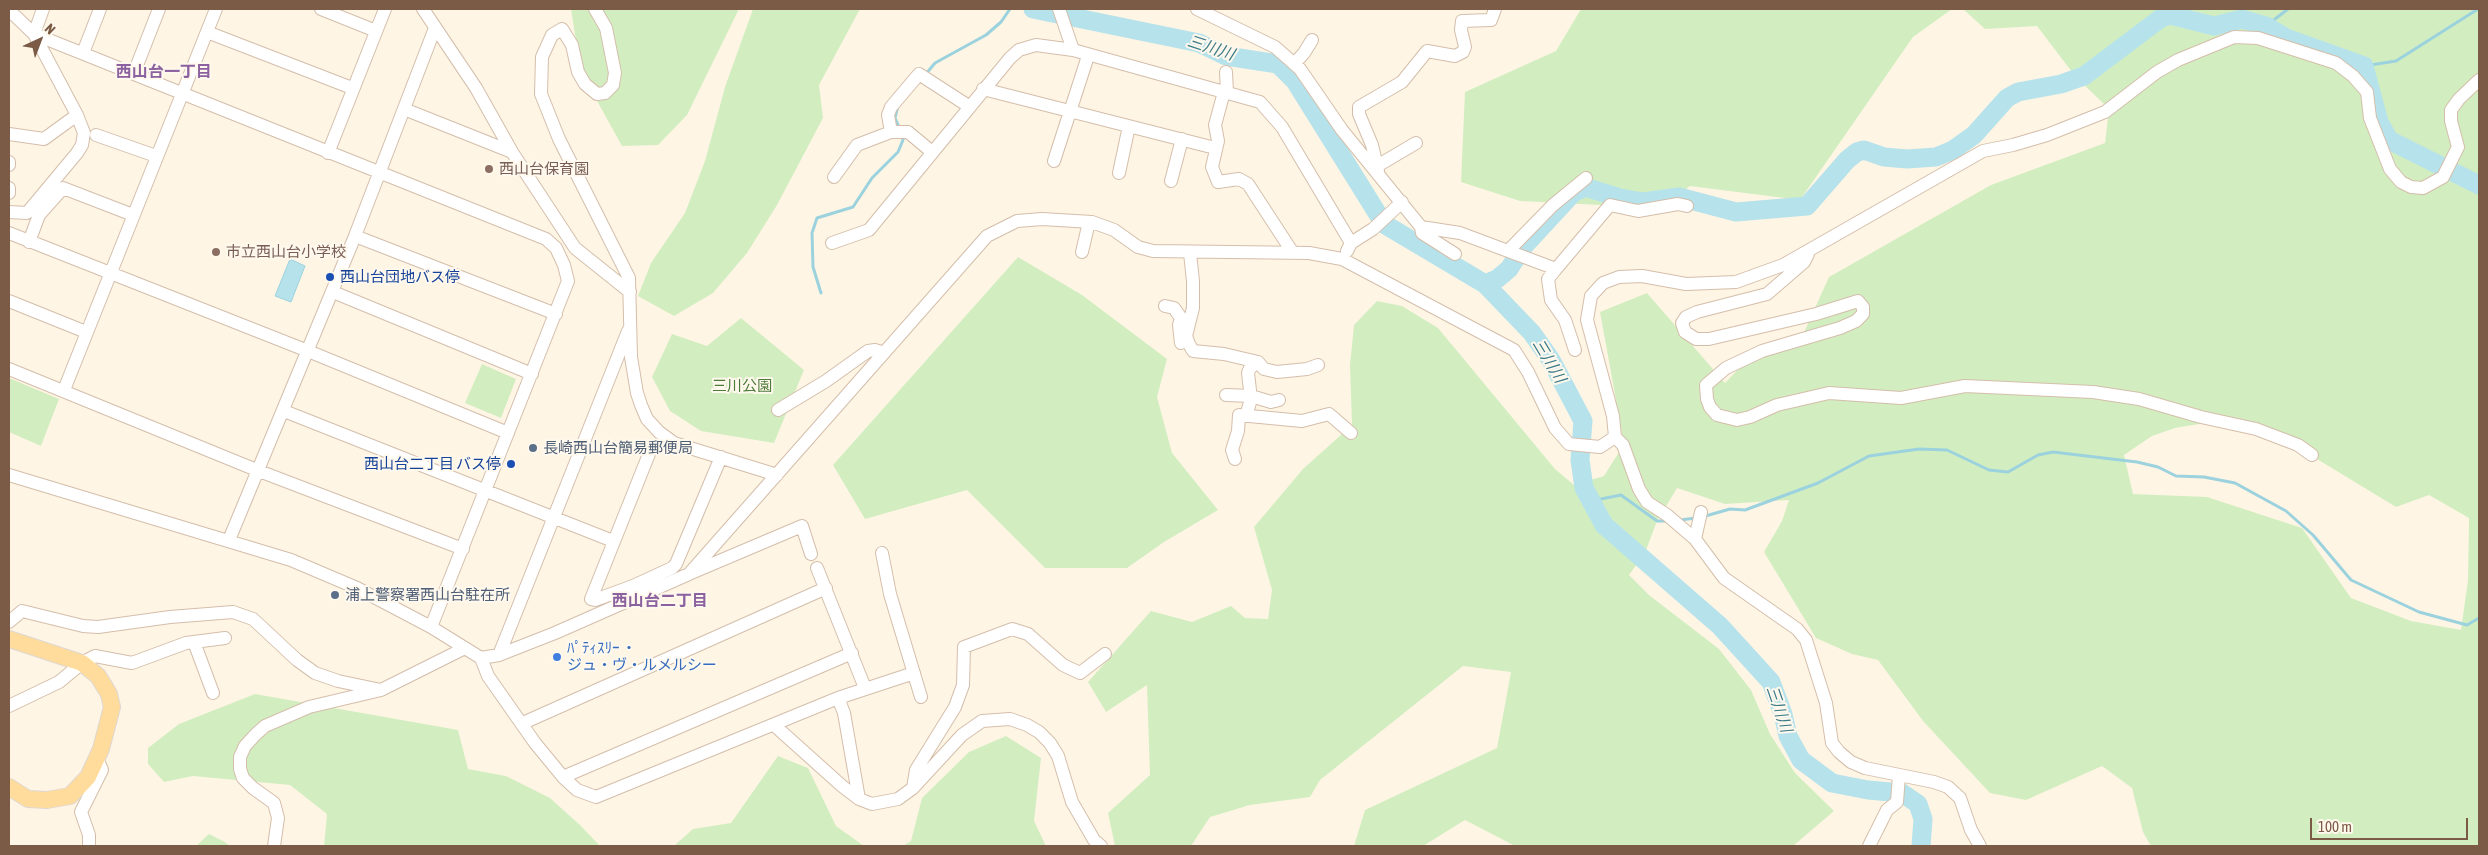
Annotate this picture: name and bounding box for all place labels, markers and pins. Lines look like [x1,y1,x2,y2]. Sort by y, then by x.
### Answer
place label: 西山台保育園 [499,160,589,178]
marker: 西山台保育園 [483,163,495,175]
place label: 市立西山台小学校 [226,243,346,261]
marker: 市立西山台小学校 [210,246,222,258]
place label: 西山台団地バス停 [340,268,460,286]
marker: 西山台団地バス停 [324,271,336,283]
place label: 長崎西山台簡易郵便局 [543,439,693,457]
marker: 長崎西山台簡易郵便局 [527,442,539,454]
place label: 西山台二丁目 バス停 [364,455,501,473]
marker: 西山台二丁目 バス停 [505,458,517,470]
place label: 浦上警察署西山台駐在所 [345,586,510,604]
marker: 浦上警察署西山台駐在所 [329,589,341,601]
place label: ﾊﾟﾃｨｽﾘｰ ・ ジュ・ヴ・ルメルシー [567,639,717,674]
marker: ﾊﾟﾃｨｽﾘｰ ・ ジュ・ヴ・ルメルシー [551,651,563,663]

